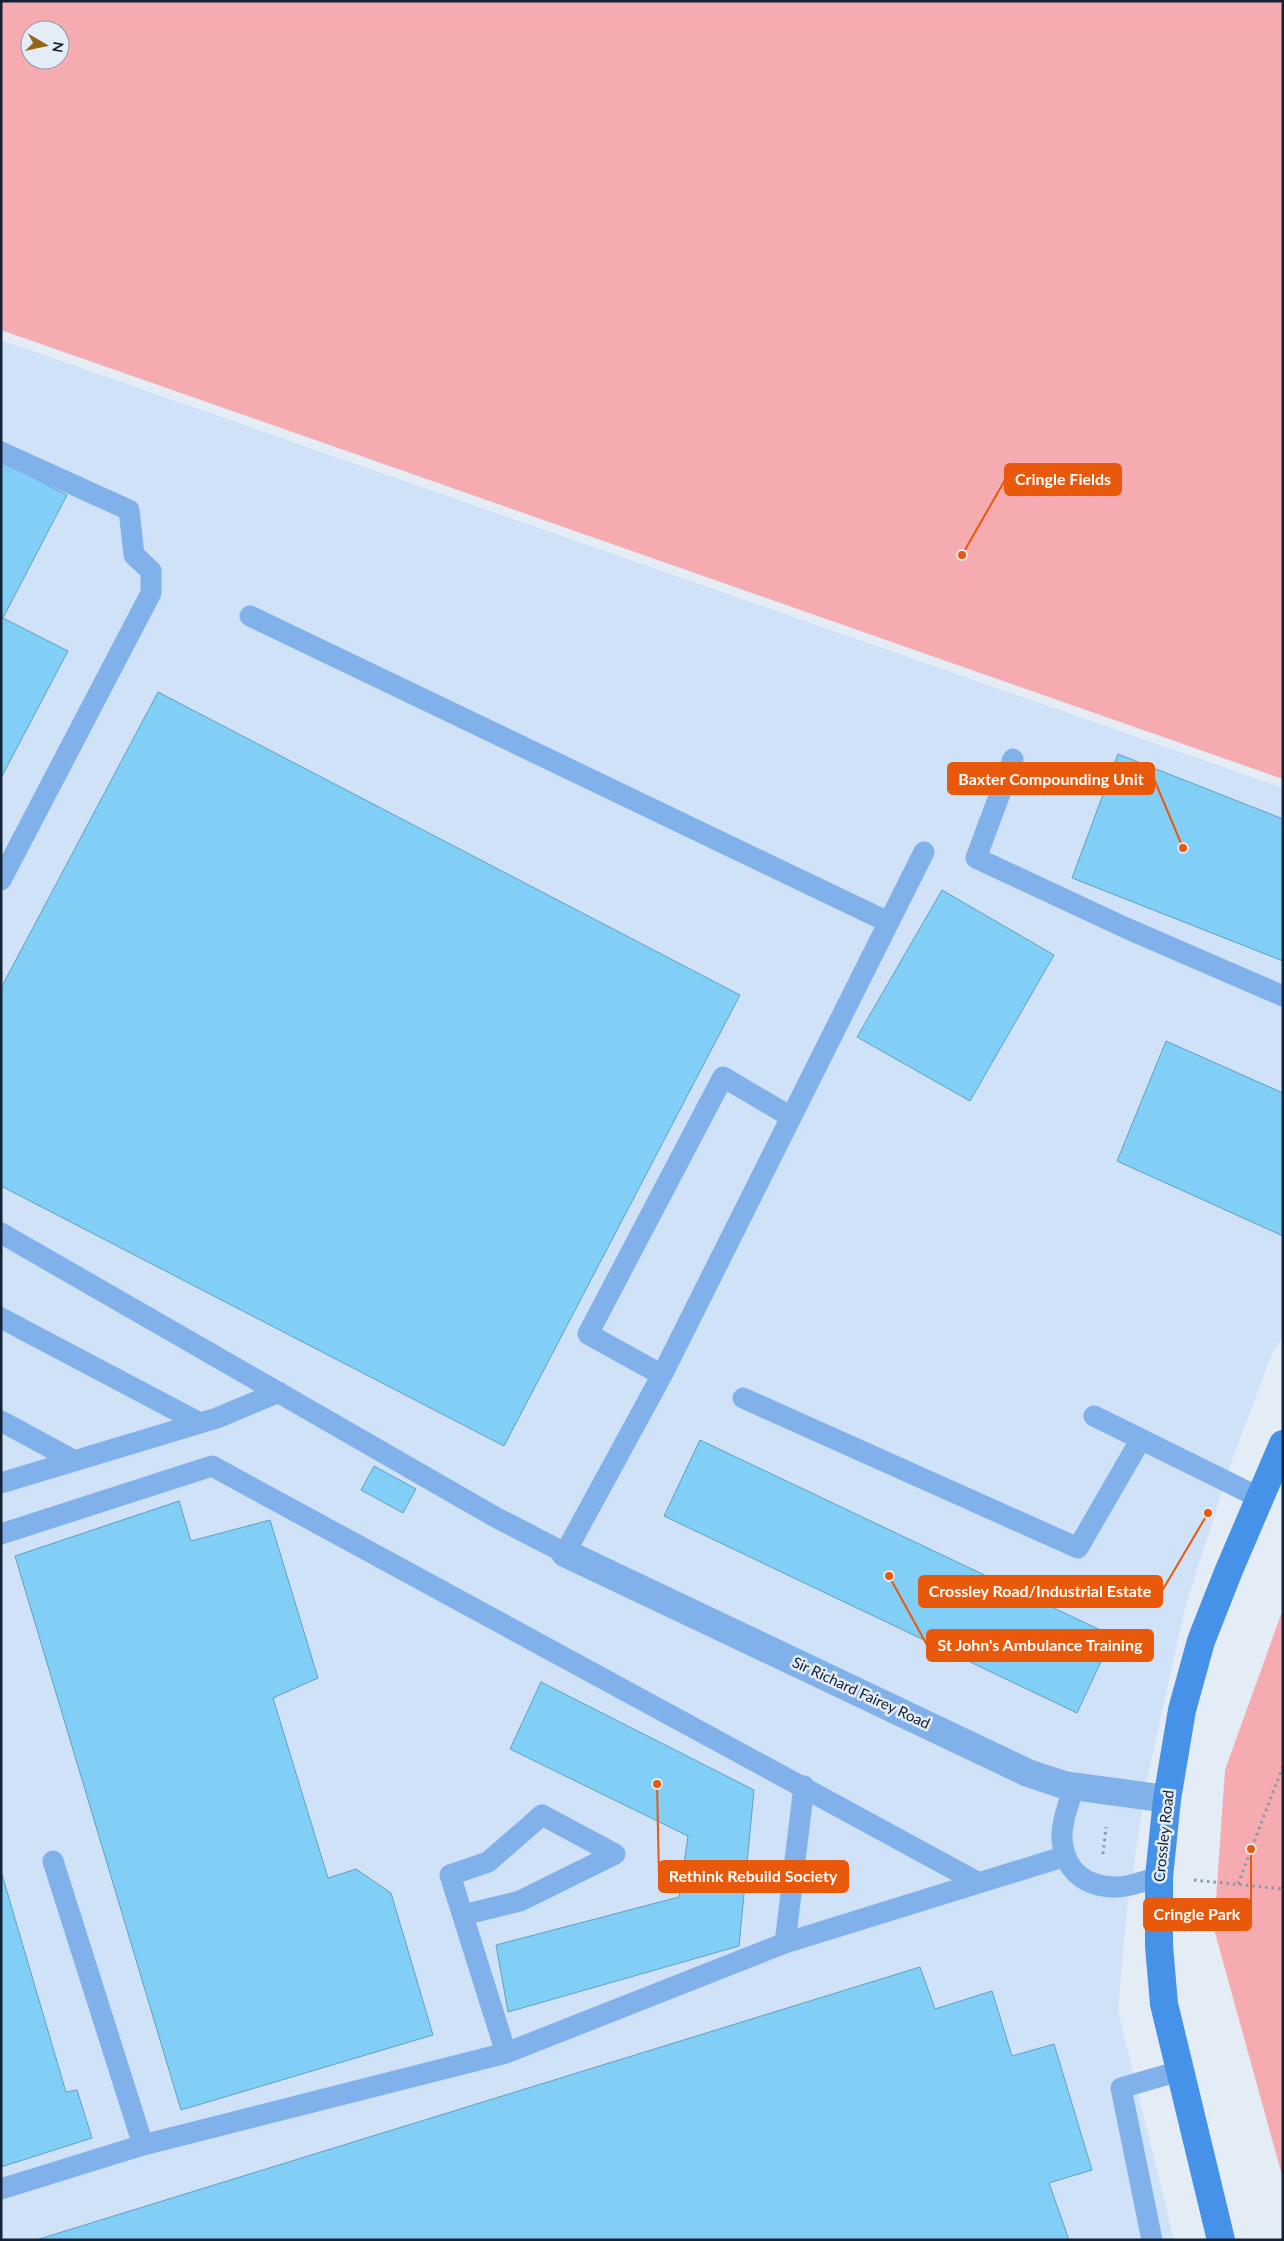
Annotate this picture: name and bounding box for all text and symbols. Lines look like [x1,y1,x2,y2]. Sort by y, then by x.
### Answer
north arrow [20,20,70,70]
text: N [49,40,68,54]
callout: Cringle Fields [1005,464,1121,495]
text: Cringle Fields [1015,469,1111,488]
callout: Baxter Compounding Unit [948,763,1154,794]
text: Baxter Compounding Unit [958,769,1144,788]
callout: Crossley Road/Industrial Estate [919,1576,1162,1607]
text: Crossley Road/Industrial Estate [929,1581,1152,1600]
callout: St John's Ambulance Training [927,1630,1153,1661]
text: St John's Ambulance Training [938,1635,1143,1654]
street label: Sir Richard Fairey Road [790,1652,933,1732]
street label: Crossley Road [1149,1789,1177,1883]
callout: Rethink Rebuild Society [659,1861,848,1892]
text: Rethink Rebuild Society [669,1866,838,1885]
callout: Cringle Park [1144,1899,1251,1930]
text: Cringle Park [1154,1904,1241,1923]

